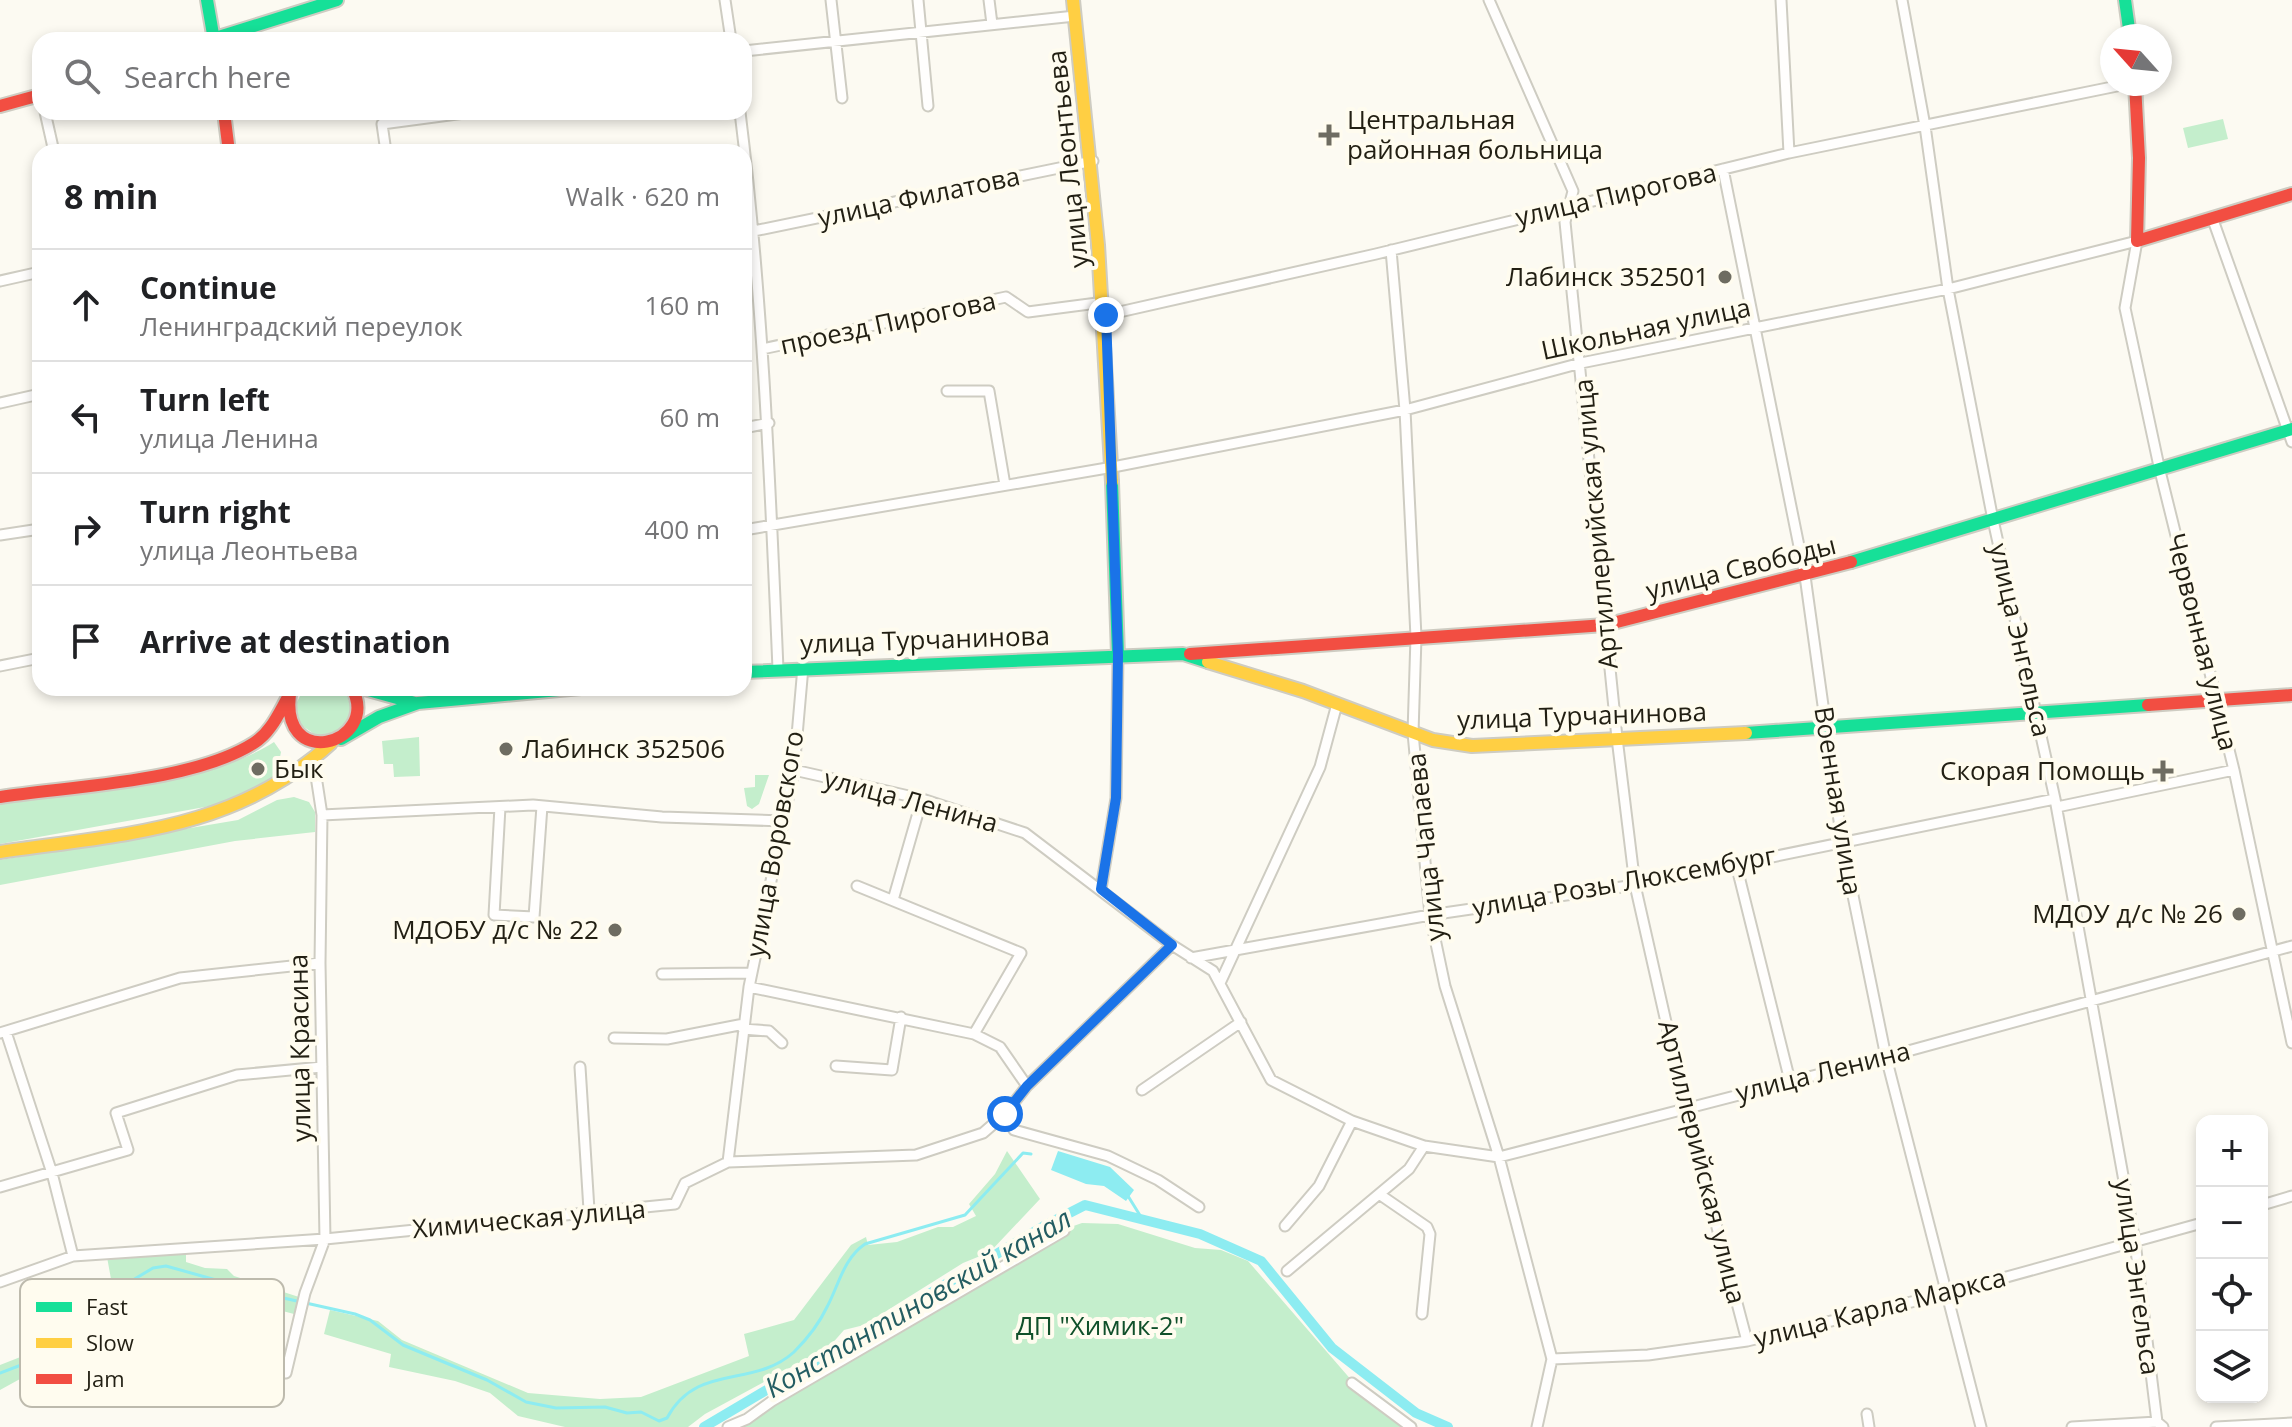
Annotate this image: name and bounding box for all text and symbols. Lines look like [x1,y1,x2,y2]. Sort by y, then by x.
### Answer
north arrow [2100,24,2172,96]
search box [32,32,752,120]
street label: улица Леонтьева [1038,49,1096,270]
icon: search [60,54,104,98]
text: Search here [124,56,291,97]
place label: Центральная районная больница [1347,101,1603,167]
marker: Центральная районная больница [1318,124,1340,146]
street label: улица Пирогова [1512,153,1720,235]
street label: улица Филатова [814,157,1023,235]
text: 8 min [64,173,158,219]
text: Walk · 620 m [566,178,720,214]
place label: Лабинск 352501 [1506,258,1709,294]
text: Continue [140,267,277,308]
marker: Лабинск 352501 [1716,268,1734,286]
street label: проезд Пирогова [777,282,999,362]
icon: ahead [64,283,108,327]
text: 160 m [645,287,720,323]
street label: Школьная улица [1538,288,1754,368]
route end [1088,297,1124,333]
text: Ленинградский переулок [140,308,463,344]
street label: Артиллерийская улица [1564,378,1626,671]
text: Turn left [140,379,270,420]
icon: left [64,395,108,439]
text: 60 m [659,399,720,435]
text: улица Ленина [140,420,319,456]
text: Turn right [140,491,291,532]
icon: right [64,507,108,551]
text: 400 m [645,511,720,547]
street label: улица Свободы [1642,526,1840,608]
street label: Червонная улица [2159,529,2247,754]
text: улица Леонтьева [140,532,358,568]
street label: улица Энгельса [1981,539,2061,740]
street label: улица Турчанинова [799,617,1050,661]
icon: arrive [64,619,108,663]
text: Arrive at destination [140,621,451,662]
street label: улица Турчанинова [1456,693,1707,737]
street label: Военная улица [1806,704,1872,898]
street label: улица Воровского [736,728,812,960]
place label: Лабинск 352506 [522,730,725,766]
marker: Лабинск 352506 [497,740,515,758]
place label: Бык [274,750,324,786]
street label: улица Чапаева [1397,751,1453,943]
place label: Скорая Помощь [1940,752,2145,788]
marker: Бык [249,760,267,778]
street label: улица Ленина [820,760,1002,841]
marker: Скорая Помощь [2152,760,2174,782]
street label: улица Розы Люксембург [1469,837,1778,925]
place label: МДОУ д/с № 26 [2032,895,2223,931]
marker: МДОУ д/с № 26 [2230,905,2248,923]
place label: МДОБУ д/с № 22 [392,911,599,947]
marker: МДОБУ д/с № 22 [606,921,624,939]
street label: улица Красина [279,954,319,1142]
street label: Артиллерийская улица [1650,1016,1756,1307]
street label: улица Ленина [1732,1032,1914,1110]
route start [987,1096,1023,1132]
map controls [2196,1115,2268,1403]
button: + [2196,1115,2268,1187]
street label: улица Энгельса [2106,1176,2170,1377]
button: − [2196,1187,2268,1259]
street label: Химическая улица [411,1190,647,1246]
water label: Константиновский канал [757,1199,1078,1406]
street label: улица Карла Маркса [1750,1258,2009,1356]
button: locate [2196,1259,2268,1331]
legend [20,1279,284,1407]
text: Fast [86,1291,128,1321]
park label: ДП "Химик-2" [1016,1307,1184,1343]
text: Slow [86,1327,134,1357]
button: layers [2196,1331,2268,1403]
text: Jam [84,1363,125,1393]

